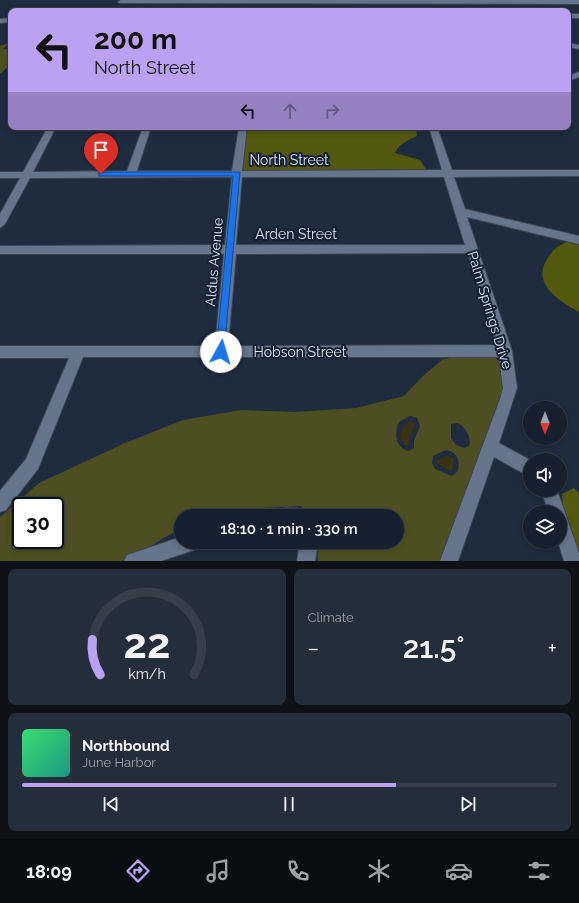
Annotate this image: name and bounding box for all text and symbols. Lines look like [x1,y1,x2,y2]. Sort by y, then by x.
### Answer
text: 200 m [94,23,177,56]
icon: left [28,24,80,76]
text: North Street [94,57,196,78]
icon: left [237,100,259,122]
icon: ahead [279,100,301,122]
icon: right [321,100,343,122]
pin [84,133,118,174]
icon: arrive [90,139,112,161]
street label: North Street [249,152,329,168]
street label: Aldus Avenue [202,217,226,307]
street label: Arden Street [255,226,337,242]
street label: Palm Springs Drive [464,249,516,371]
position arrow [200,331,242,373]
street label: Hobson Street [254,344,347,360]
north arrow [523,401,567,445]
map controls [523,401,567,549]
button: sound [523,453,567,497]
speed limit sign: 30 [12,497,64,549]
button: layers [523,505,567,549]
text: 18:10 · 1 min · 330 m [220,520,358,538]
text: Climate [308,610,354,625]
text: 22 [123,619,170,668]
text: 21.5° [403,630,465,665]
text: − [308,635,319,661]
text: + [548,635,557,661]
text: km/h [128,666,166,682]
text: Northbound [82,737,170,755]
text: June Harbor [82,755,156,770]
icon: previous [100,793,122,815]
icon: pause [278,793,300,815]
icon: next [457,793,479,815]
icon: directions [124,857,152,885]
icon: music [204,857,232,885]
icon: phone [284,857,312,885]
icon: climate [365,857,393,885]
icon: car [445,857,473,885]
icon: filters [525,857,553,885]
text: 18:09 [26,861,72,882]

